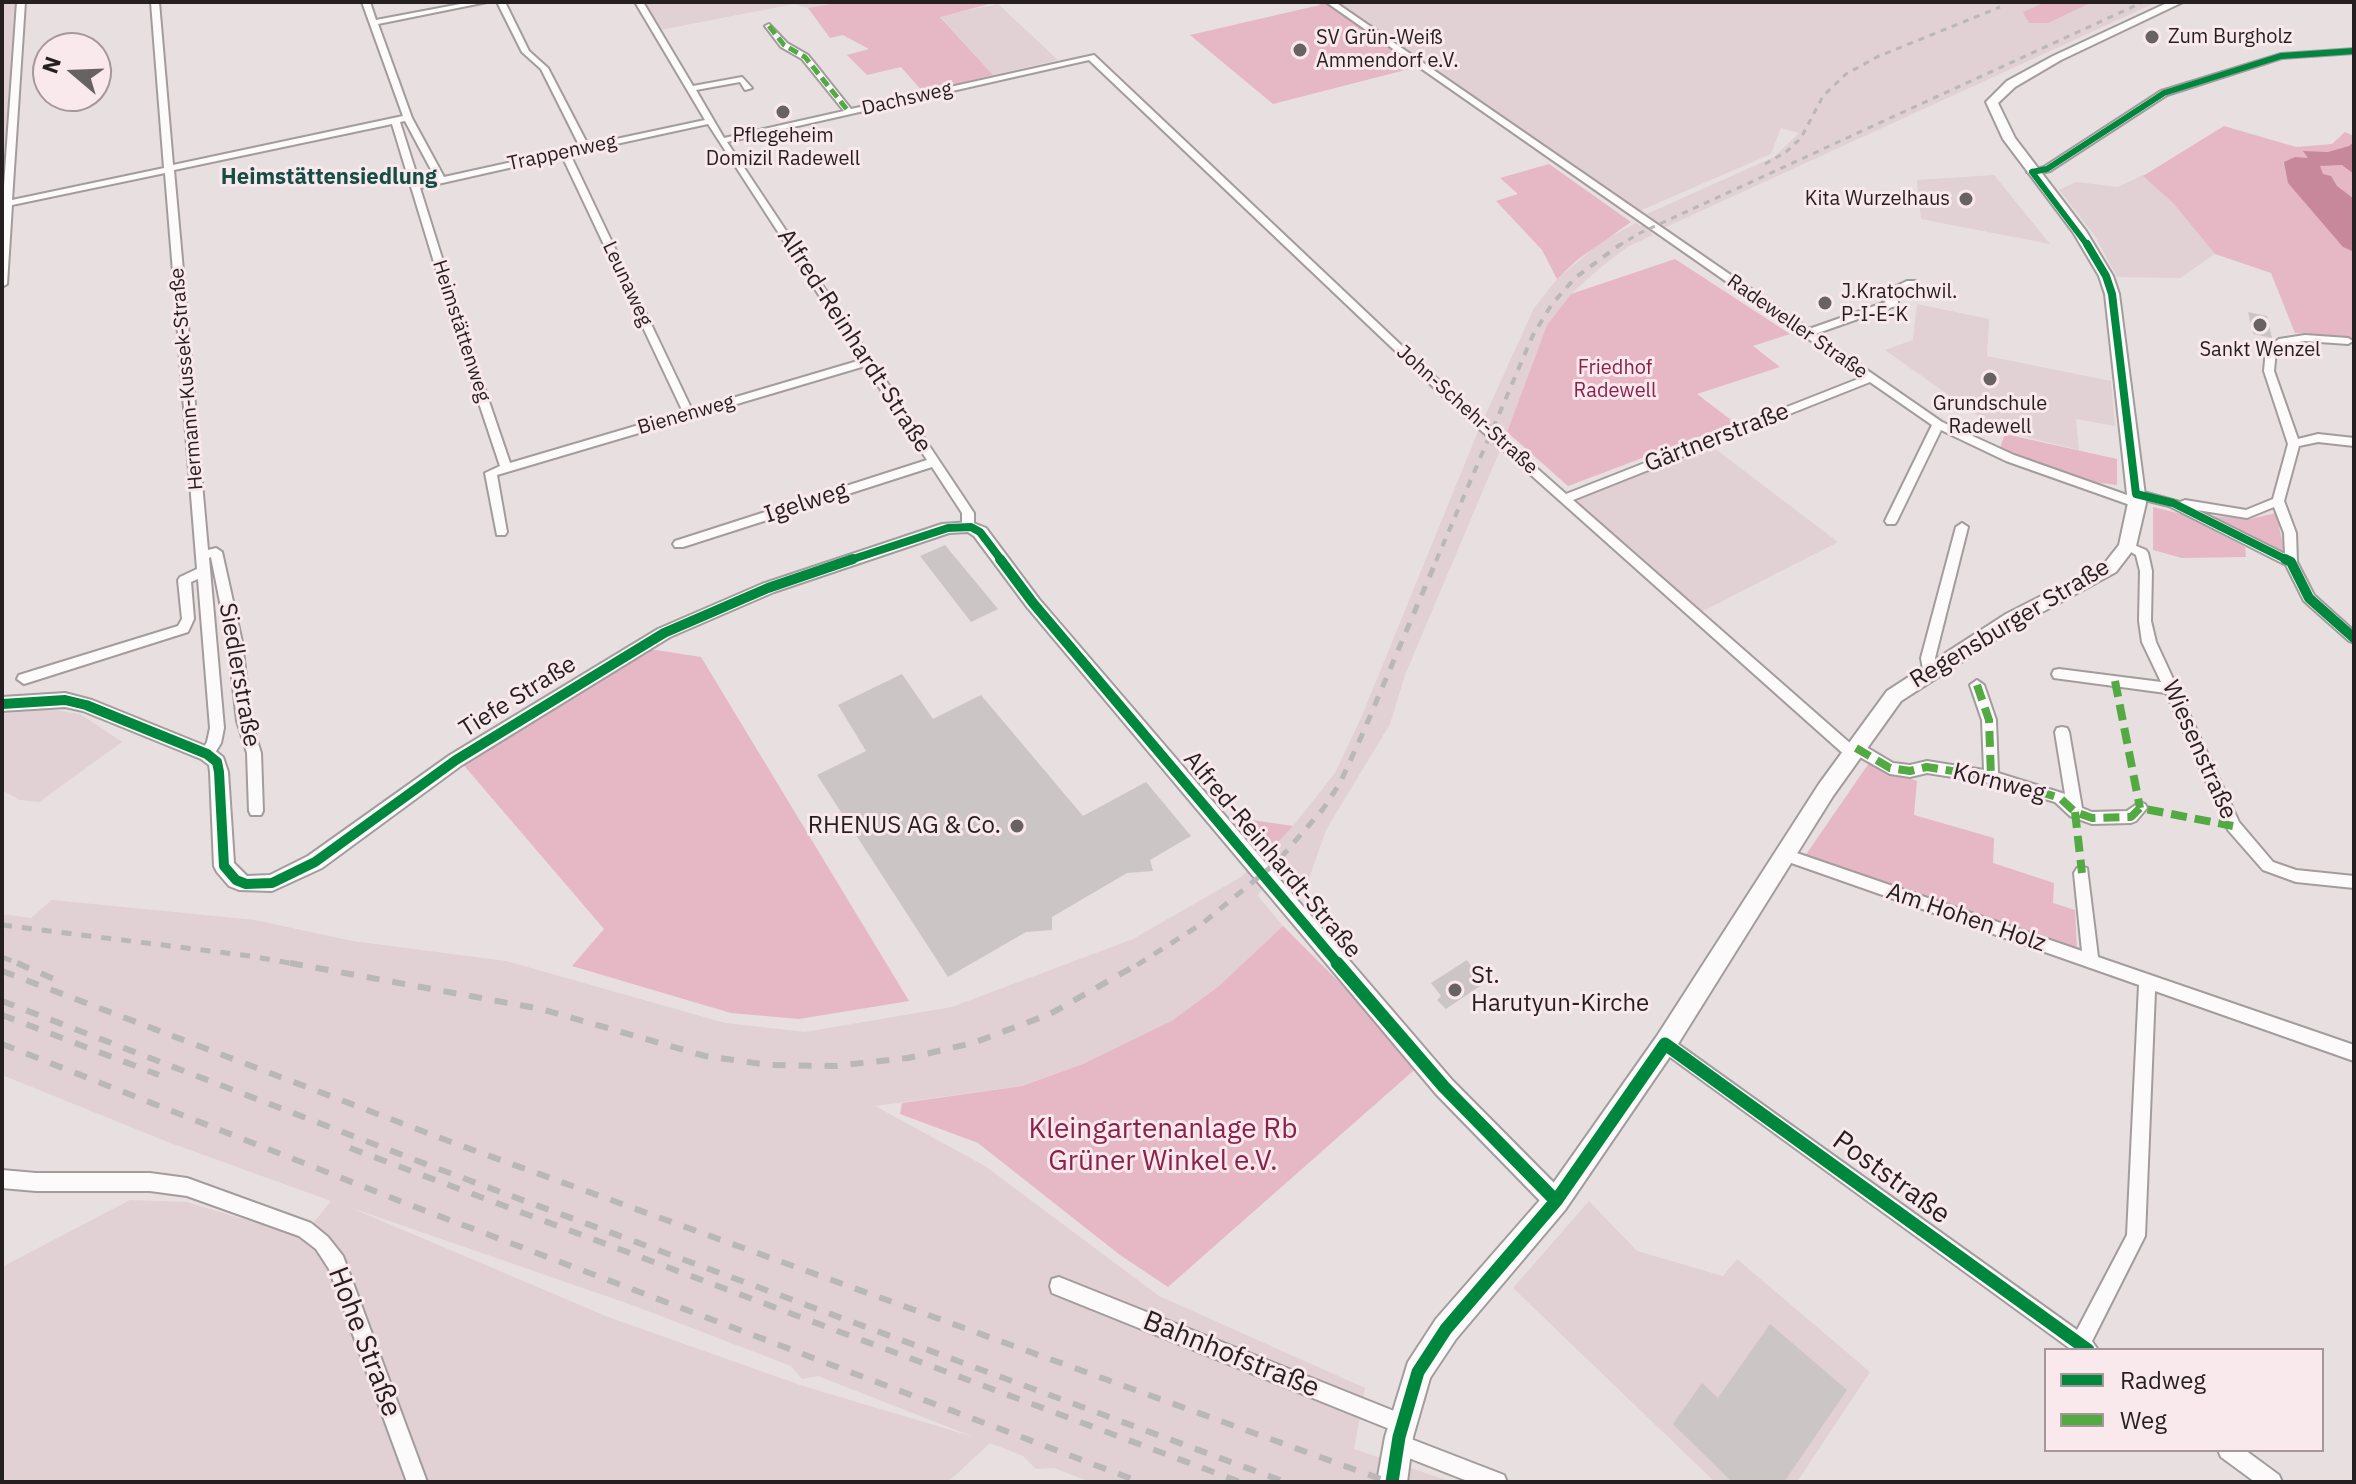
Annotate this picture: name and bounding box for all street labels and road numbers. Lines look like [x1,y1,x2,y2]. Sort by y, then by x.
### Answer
street label: Dachsweg [860,77,954,121]
street label: Trappenweg [505,130,619,176]
street label: Alfred-Reinhardt-Straße [771,224,937,458]
street label: Leunaweg [597,238,657,330]
street label: Heimstättenweg [427,257,495,405]
street label: Hermann-Kussek-Straße [165,267,209,491]
street label: Radeweller Straße [1722,270,1872,384]
street label: John-Schehr-Straße [1391,340,1543,480]
street label: Bienenweg [635,390,737,440]
street label: Gärtnerstraße [1641,397,1793,479]
street label: Igelweg [761,476,851,530]
street label: Regensburger Straße [1905,553,2115,695]
street label: Siedlerstraße [212,601,266,749]
street label: Tiefe Straße [454,650,582,744]
street label: Wiesenstraße [2156,676,2242,824]
street label: Alfred-Reinhardt-Straße [1177,746,1367,964]
street label: Kornweg [1950,758,2048,808]
street label: Am Hohen Holz [1883,877,2049,959]
street label: Poststraße [1826,1124,1956,1232]
street label: Hohe Straße [320,1262,408,1422]
street label: Bahnhofstraße [1138,1304,1324,1406]

